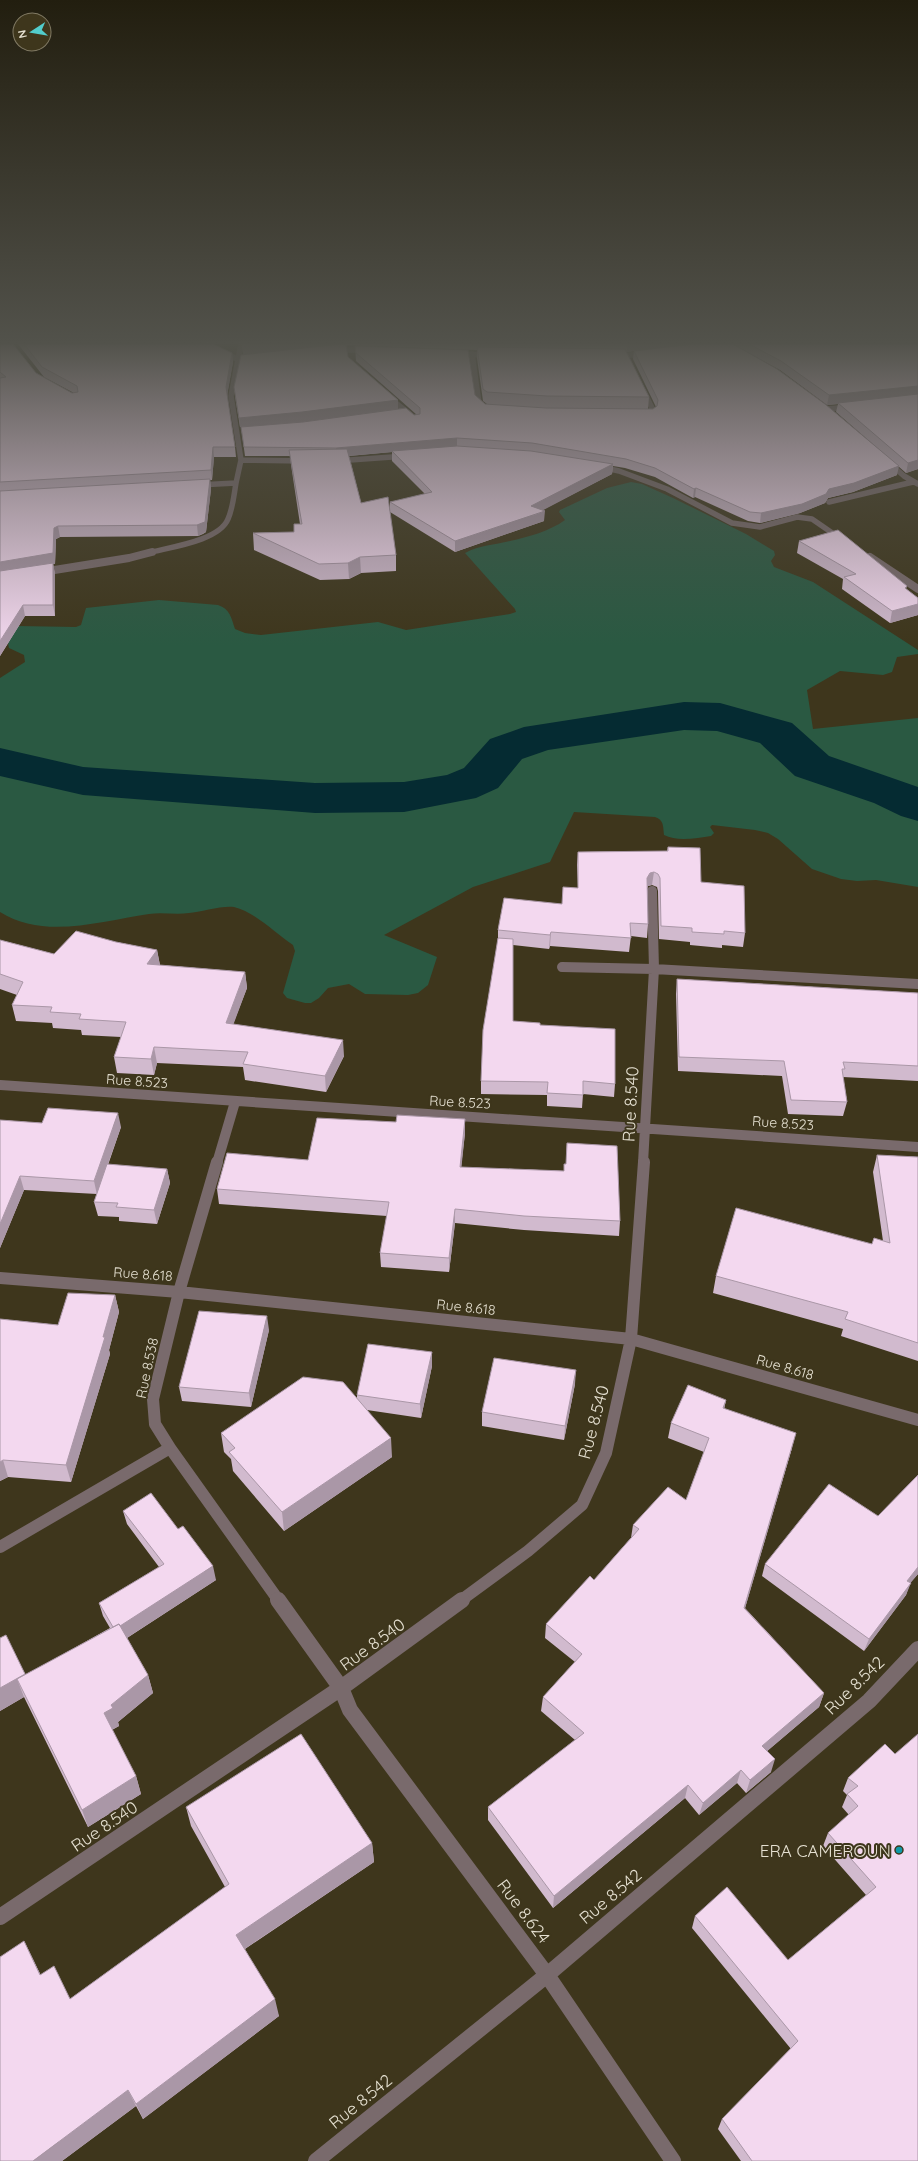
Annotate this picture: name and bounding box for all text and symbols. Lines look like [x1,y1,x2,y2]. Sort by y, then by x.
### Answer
north arrow [12,12,52,52]
text: N [15,29,30,39]
street label: Rue 8.540 [618,1066,642,1142]
street label: Rue 8.523 [106,1070,168,1092]
street label: Rue 8.523 [429,1091,491,1113]
street label: Rue 8.523 [752,1112,814,1134]
street label: Rue 8.618 [113,1263,173,1285]
street label: Rue 8.618 [436,1295,496,1319]
street label: Rue 8.538 [132,1336,162,1400]
street label: Rue 8.618 [754,1350,816,1384]
street label: Rue 8.540 [573,1383,613,1461]
street label: Rue 8.540 [335,1613,409,1675]
street label: Rue 8.542 [820,1651,888,1719]
street label: Rue 8.540 [67,1796,141,1856]
place label: ERA CAMEROUN [760,1840,891,1861]
marker: ERA CAMEROUN [894,1845,904,1855]
street label: Rue 8.542 [575,1864,645,1928]
street label: Rue 8.624 [493,1875,555,1947]
street label: Rue 8.542 [324,2069,396,2133]

